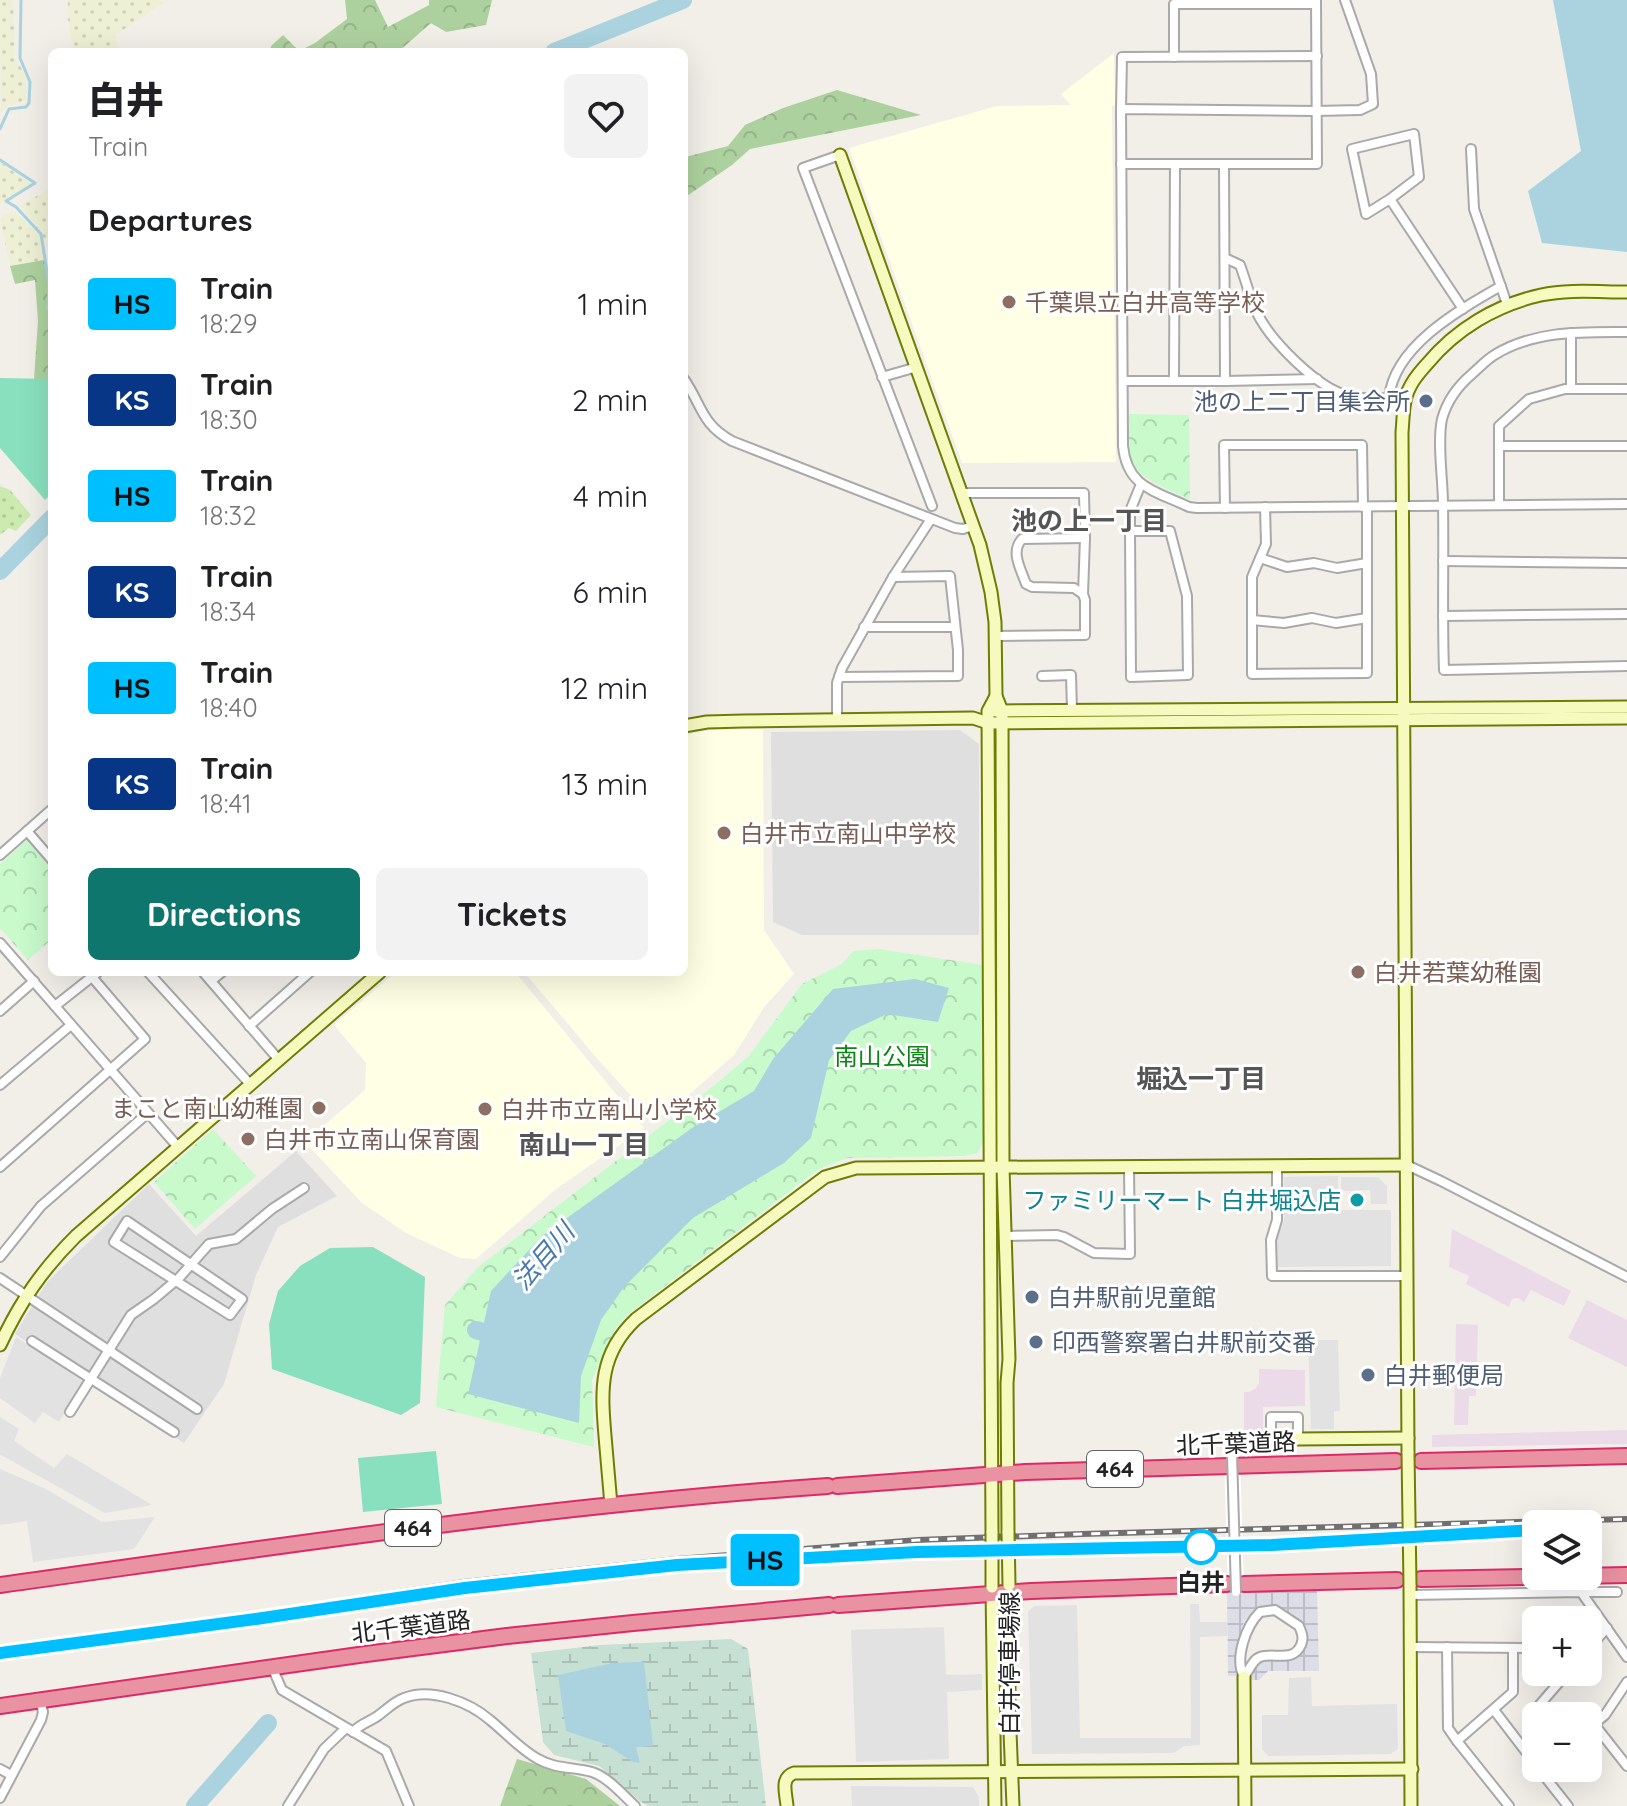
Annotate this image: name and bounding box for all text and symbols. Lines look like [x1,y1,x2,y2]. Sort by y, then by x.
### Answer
button: heart [564,74,648,158]
text: 白井 [88,76,164,124]
text: Train [88,130,148,163]
text: Departures [88,201,253,239]
text: Train [200,269,273,307]
text: 1 min [578,285,648,323]
text: HS [114,286,150,321]
place label: 千葉県立白井高等学校 [1025,287,1265,317]
marker: 千葉県立白井高等学校 [1000,293,1018,311]
text: 18:29 [200,307,257,340]
text: Train [200,365,273,403]
text: 2 min [572,381,648,419]
text: KS [115,382,149,417]
place label: 池の上二丁目集会所 [1194,386,1410,416]
marker: 池の上二丁目集会所 [1417,392,1435,410]
text: 18:30 [200,403,258,436]
text: Train [200,461,273,499]
text: 4 min [573,477,648,515]
text: HS [114,478,150,513]
text: 18:32 [200,499,257,532]
district label: 池の上一丁目 [1011,504,1167,537]
text: Train [200,557,273,595]
text: 6 min [573,573,648,611]
text: KS [115,574,149,609]
text: 18:34 [200,595,256,628]
text: Train [200,653,273,691]
text: 12 min [561,669,648,707]
text: HS [114,670,150,705]
text: 18:40 [200,691,258,724]
text: Train [200,749,273,787]
text: 13 min [562,765,648,803]
text: KS [115,766,149,801]
text: 18:41 [200,787,252,820]
place label: 白井市立南山中学校 [740,818,956,848]
marker: 白井市立南山中学校 [715,824,733,842]
button: Directions [88,868,360,960]
button: Tickets [376,868,648,960]
place label: 白井若葉幼稚園 [1374,957,1542,987]
marker: 白井若葉幼稚園 [1349,963,1367,981]
park label: 南山公園 [834,1041,930,1071]
district label: 堀込一丁目 [1136,1062,1266,1095]
place label: まこと南山幼稚園 [111,1093,303,1123]
place label: 白井市立南山小学校 [501,1094,717,1124]
marker: まこと南山幼稚園 [310,1099,328,1117]
marker: 白井市立南山小学校 [476,1100,494,1118]
place label: 白井市立南山保育園 [264,1124,480,1154]
district label: 南山一丁目 [519,1128,649,1161]
marker: 白井市立南山保育園 [239,1130,257,1148]
place label: ファミリーマート 白井堀込店 [1022,1185,1341,1215]
marker: ファミリーマート 白井堀込店 [1348,1191,1366,1209]
water label: 法目川 [505,1213,583,1296]
place label: 白井駅前児童館 [1048,1282,1216,1312]
marker: 白井駅前児童館 [1023,1288,1041,1306]
place label: 印西警察署白井駅前交番 [1052,1327,1316,1357]
marker: 印西警察署白井駅前交番 [1027,1333,1045,1351]
place label: 白井郵便局 [1384,1360,1504,1390]
marker: 白井郵便局 [1359,1366,1377,1384]
street label: 北千葉道路 [1176,1426,1296,1460]
road number: 464 [1087,1451,1143,1487]
road number: 464 [385,1510,441,1546]
map controls [1522,1510,1602,1782]
button: layers [1522,1510,1602,1590]
marker: 白井 [1184,1530,1218,1564]
line badge: HS [729,1534,801,1586]
text: HS [747,1542,783,1577]
place label: 白井 [1177,1567,1225,1597]
street label: 白井停車場線 [994,1591,1024,1735]
street label: 北千葉道路 [350,1604,472,1648]
button: + [1522,1606,1602,1686]
button: − [1522,1702,1602,1782]

